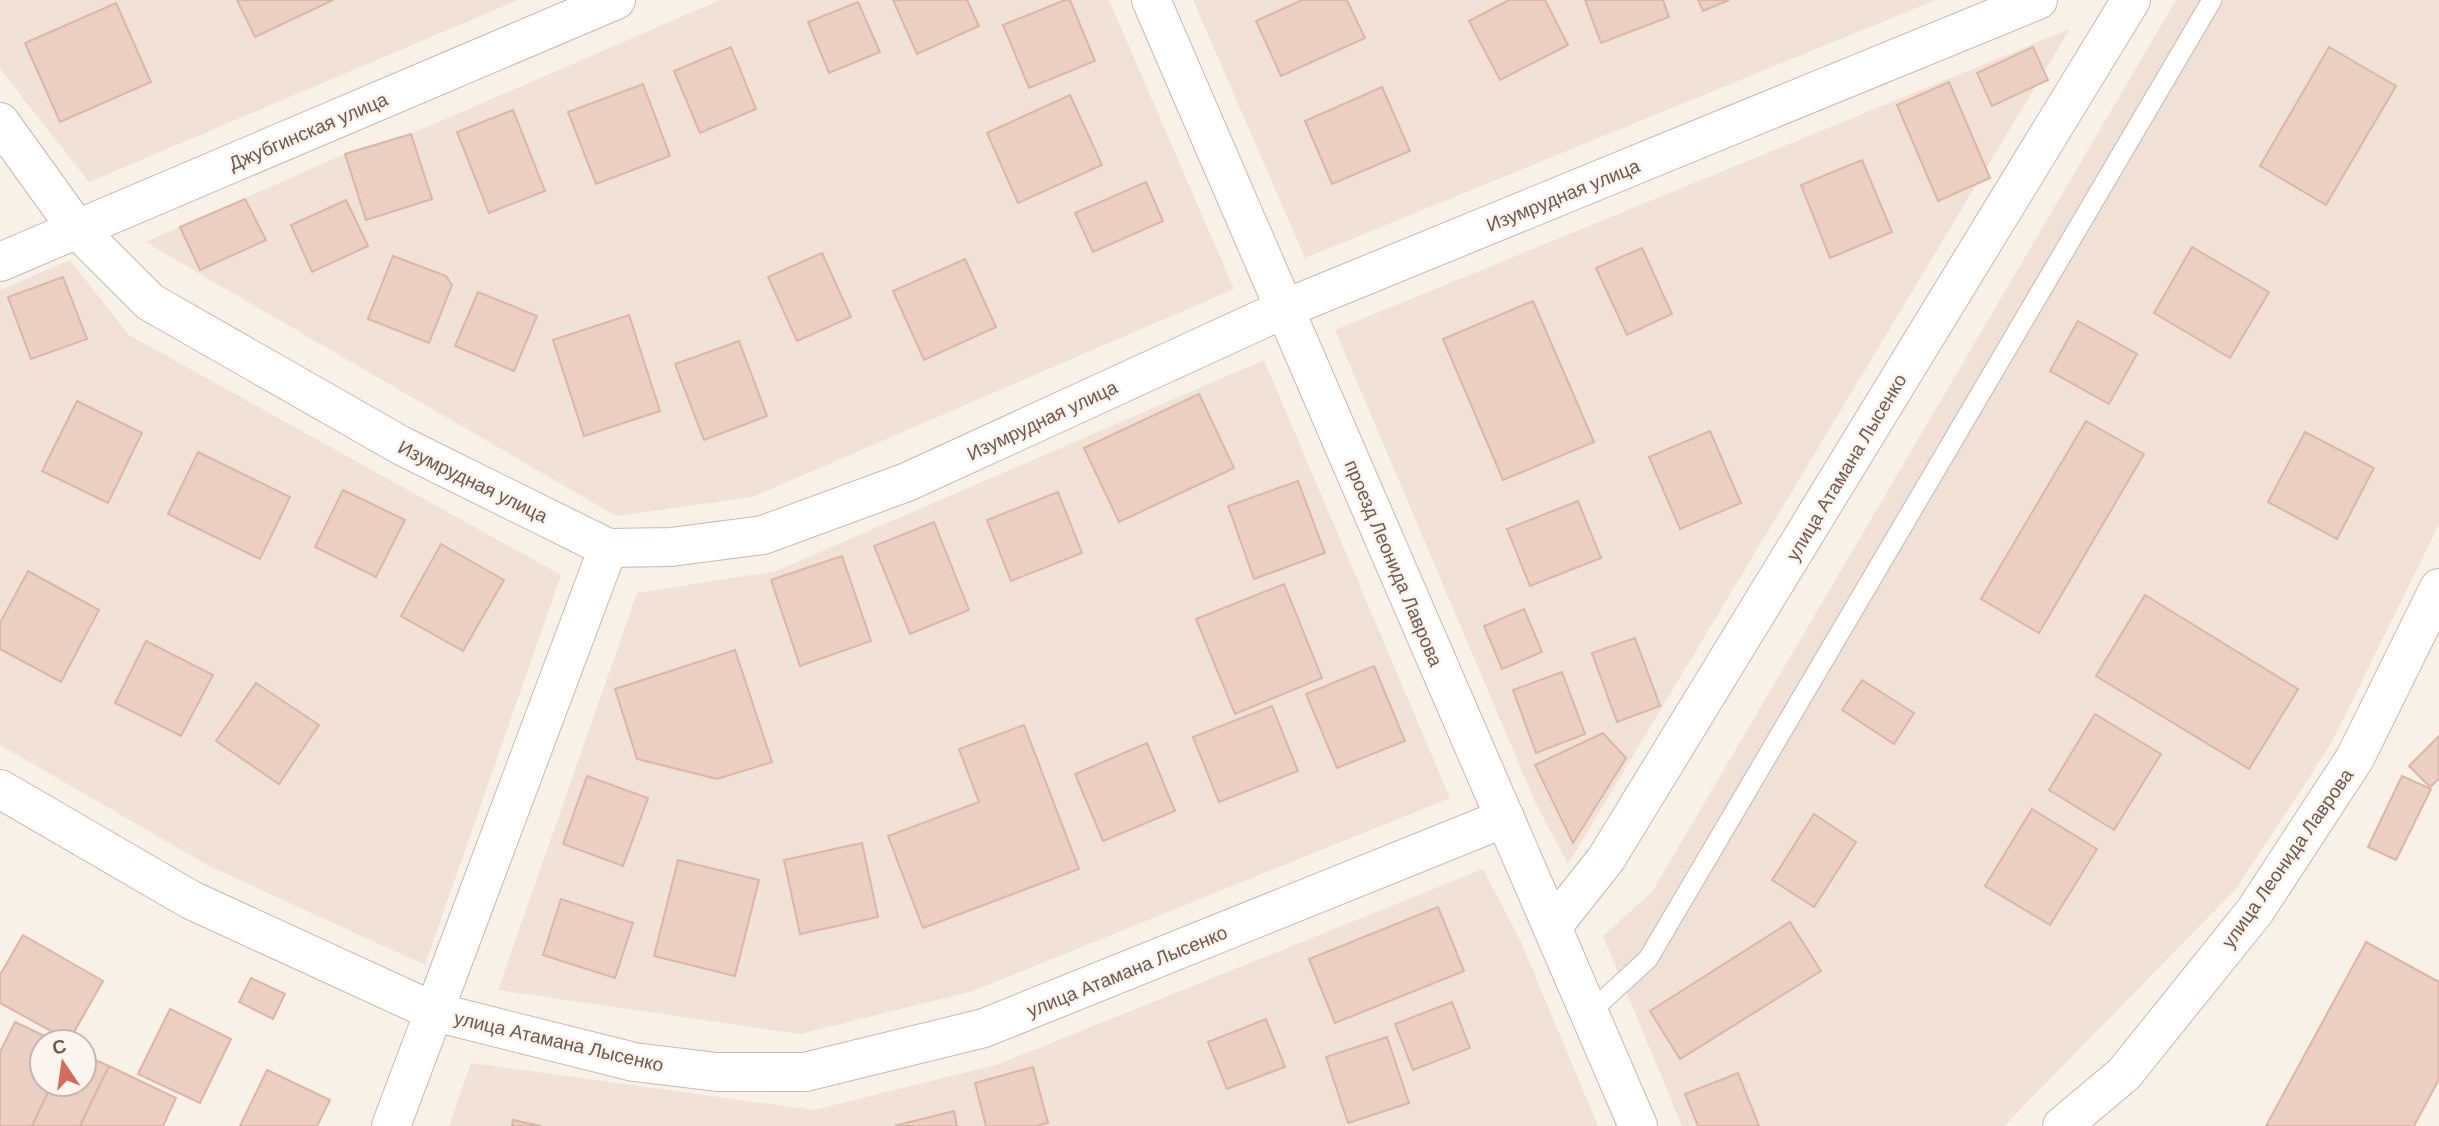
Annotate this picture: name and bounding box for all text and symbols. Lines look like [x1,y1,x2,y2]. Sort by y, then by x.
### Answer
street label: Джубгинская улица [225,86,392,176]
street label: Изумрудная улица [1483,153,1644,238]
street label: улица Атамана Лысенко [1781,369,1912,565]
street label: Изумрудная улица [963,374,1122,466]
street label: Изумрудная улица [394,434,552,529]
street label: проезд Леонида Лаврова [1339,456,1449,671]
street label: улица Леонида Лаврова [2216,763,2359,953]
street label: улица Атамана Лысенко [1023,920,1231,1023]
street label: улица Атамана Лысенко [452,1005,666,1078]
north arrow [28,1028,98,1098]
text: С [50,1033,69,1061]

